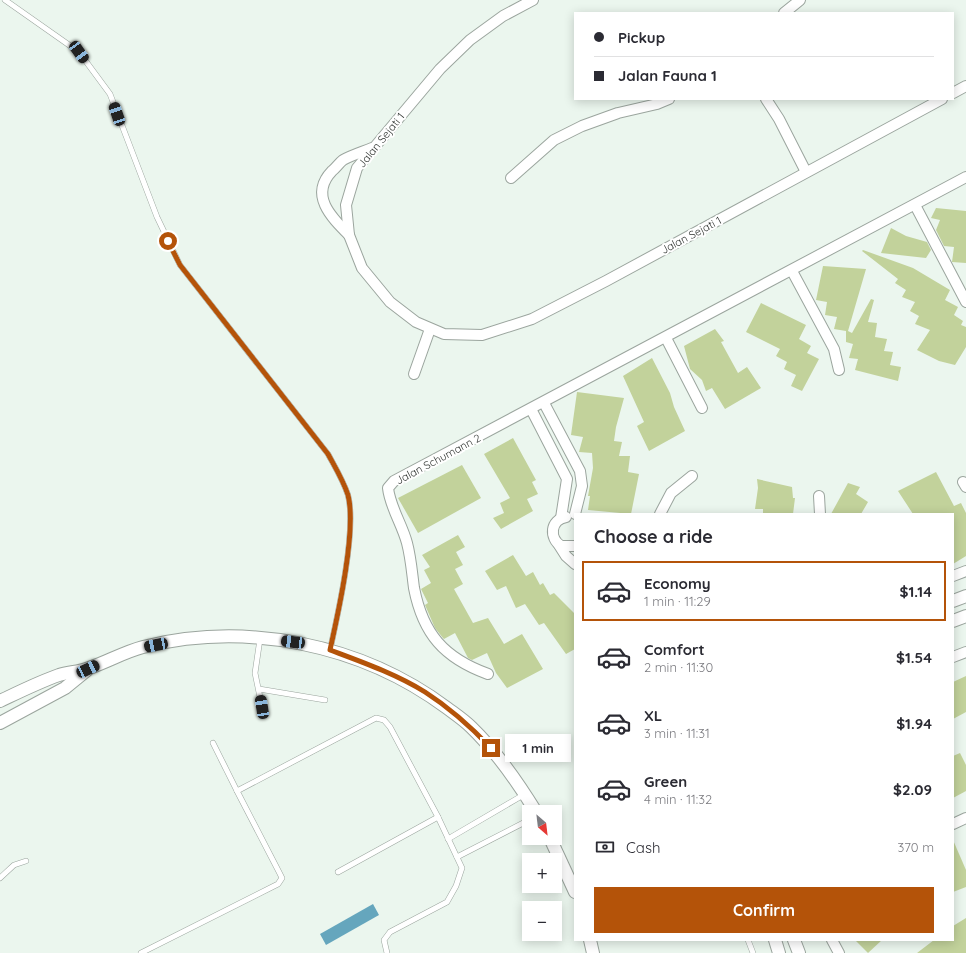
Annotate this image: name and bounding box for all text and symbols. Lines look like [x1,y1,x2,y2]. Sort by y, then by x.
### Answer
text: Pickup [618,28,665,47]
car [67,39,91,65]
text: Jalan Fauna 1 [618,66,717,85]
car [107,101,127,127]
street label: Jalan Sejati 1 [355,110,407,170]
street label: Jalan Sejati 1 [658,213,724,257]
route start [159,232,177,250]
street label: Jalan Schumann 2 [393,431,483,487]
text: Choose a ride [594,525,713,548]
icon: car [596,573,632,609]
text: Economy [644,574,711,593]
text: $1.14 [900,582,932,601]
text: 1 min · 11:29 [644,593,711,609]
car [280,635,306,649]
car [143,637,169,653]
icon: car [596,639,632,675]
text: Comfort [644,640,705,659]
text: $1.54 [896,648,932,667]
car [75,658,101,680]
text: 2 min · 11:30 [644,659,713,675]
car [254,694,270,720]
icon: car [596,705,632,741]
text: XL [644,706,662,725]
text: $1.94 [896,714,932,733]
text: 3 min · 11:31 [644,725,710,741]
callout: 1 min [505,734,571,762]
route end [482,739,500,757]
text: 1 min [522,740,554,756]
icon: car [596,771,632,807]
text: Green [644,772,687,791]
text: $2.09 [893,780,932,799]
text: 4 min · 11:32 [644,791,712,807]
north arrow [522,805,562,845]
map controls [522,805,562,941]
icon: cash [594,836,616,858]
text: Cash [626,838,660,857]
text: 370 m [897,839,934,855]
button: + [522,853,562,893]
button: Confirm [594,887,934,933]
button: − [522,901,562,941]

